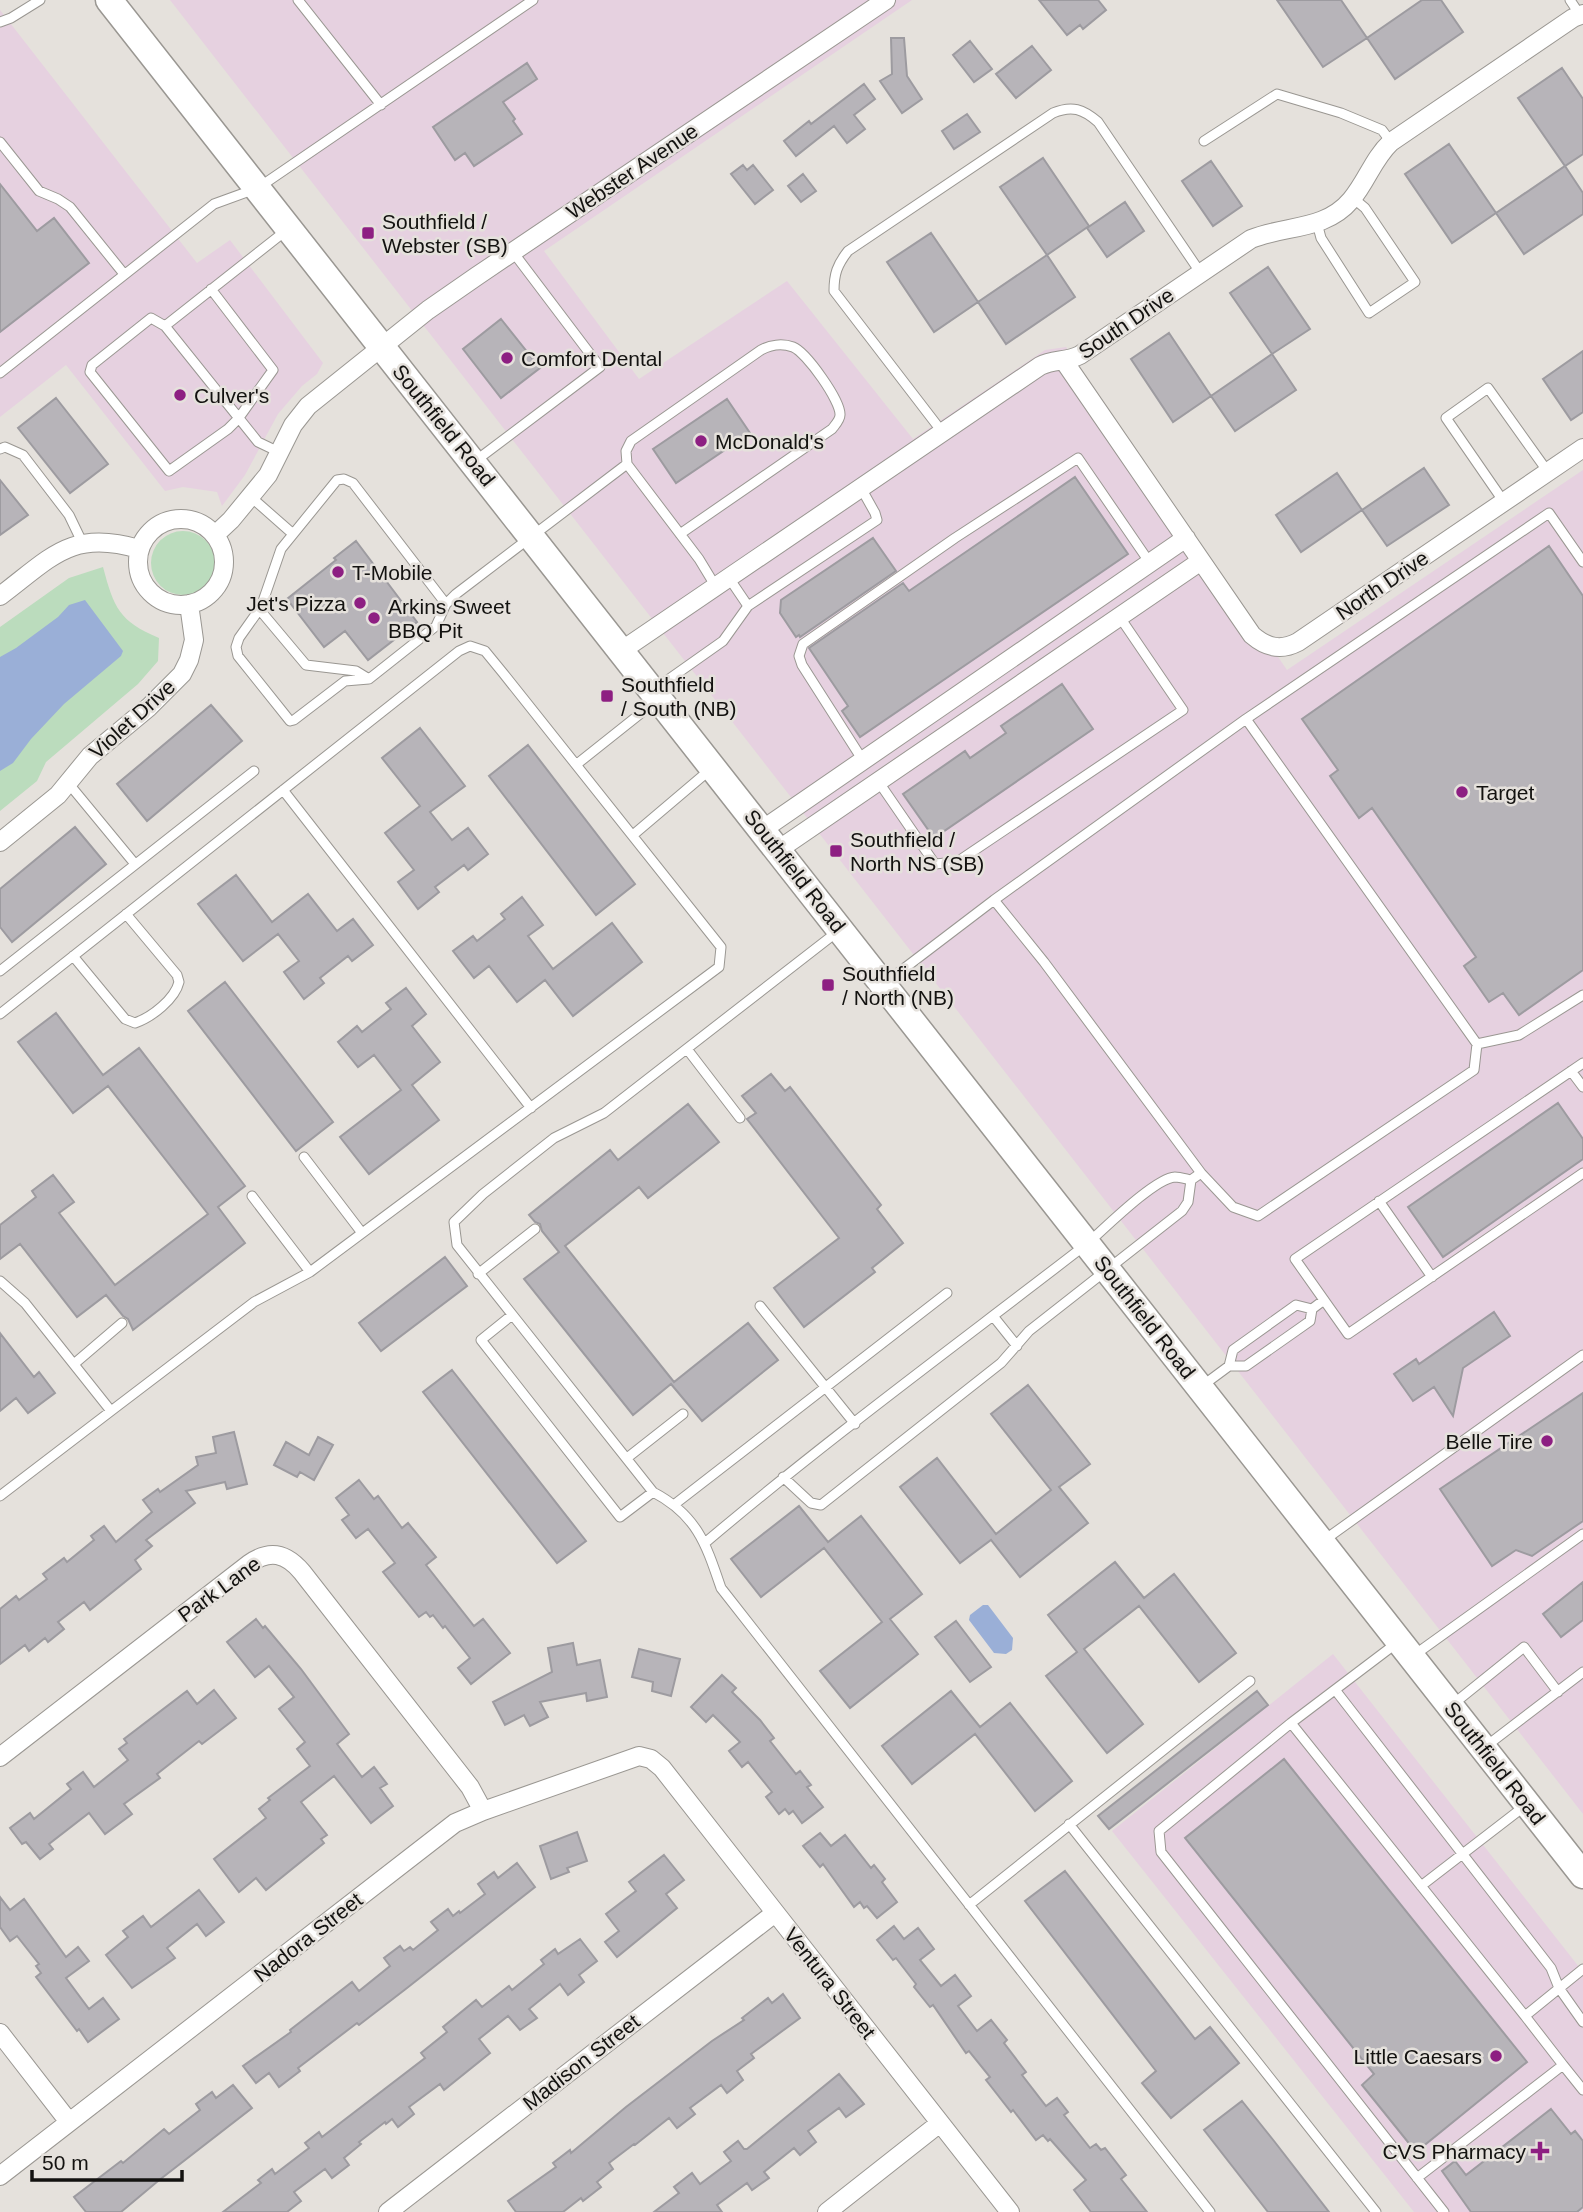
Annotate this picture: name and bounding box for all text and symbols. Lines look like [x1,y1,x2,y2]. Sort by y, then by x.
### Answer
street label: Webster Avenue [562,119,702,223]
place label: Southfield / Webster (SB) [382,210,508,257]
marker: Southfield / Webster (SB) [360,225,376,241]
street label: South Drive [1074,283,1178,363]
place label: Comfort Dental [521,347,662,370]
marker: Comfort Dental [499,350,515,366]
street label: Southfield Road [388,360,500,490]
place label: Culver's [194,384,269,407]
marker: Culver's [172,387,188,403]
place label: McDonald's [715,430,824,453]
marker: McDonald's [693,433,709,449]
street label: North Drive [1332,546,1432,624]
place label: T-Mobile [352,561,433,584]
marker: T-Mobile [330,564,346,580]
place label: Jet's Pizza [246,592,346,615]
marker: Jet's Pizza [352,595,368,611]
place label: Arkins Sweet BBQ Pit [388,595,511,642]
marker: Arkins Sweet BBQ Pit [366,610,382,626]
place label: Southfield / South (NB) [621,673,737,720]
street label: Violet Drive [85,675,179,763]
marker: Southfield / South (NB) [599,688,615,704]
place label: Target [1476,781,1535,804]
marker: Target [1454,784,1470,800]
street label: Southfield Road [740,805,850,937]
place label: Southfield / North NS (SB) [850,828,984,875]
marker: Southfield / North NS (SB) [828,843,844,859]
place label: Southfield / North (NB) [842,962,954,1009]
marker: Southfield / North (NB) [820,977,836,993]
street label: Southfield Road [1090,1251,1200,1383]
place label: Belle Tire [1445,1430,1533,1453]
marker: Belle Tire [1539,1433,1555,1449]
street label: Park Lane [174,1552,264,1626]
street label: Southfield Road [1440,1697,1550,1829]
street label: Nadora Street [249,1888,367,1986]
street label: Ventura Street [780,1923,880,2043]
street label: Madison Street [518,2009,644,2115]
place label: Little Caesars [1354,2045,1482,2068]
marker: Little Caesars [1488,2048,1504,2064]
scale bar [32,2138,182,2182]
place label: CVS Pharmacy [1382,2140,1526,2163]
marker: CVS Pharmacy [1532,2143,1548,2159]
text: 50 m [42,2151,89,2174]

